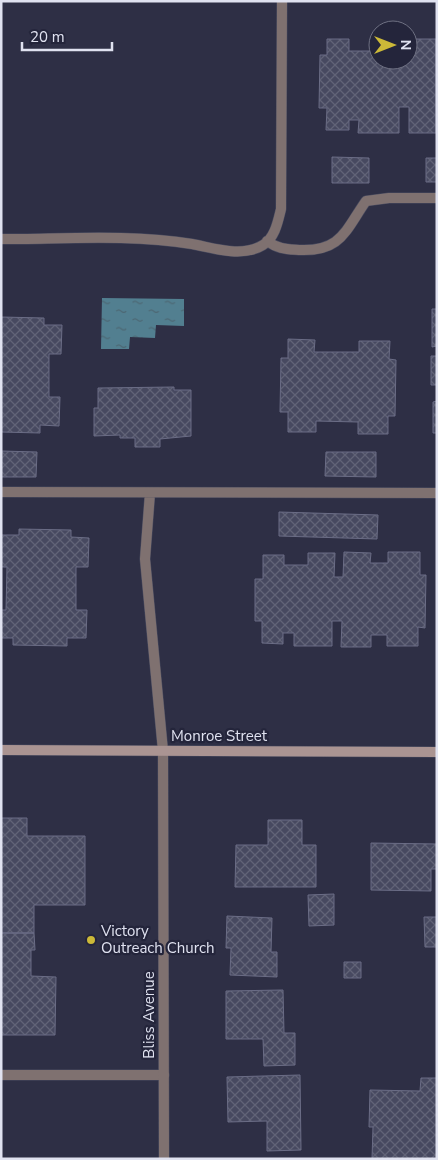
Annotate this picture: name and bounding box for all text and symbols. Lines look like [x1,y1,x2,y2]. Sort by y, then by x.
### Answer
scale bar [22,20,112,52]
north arrow [368,20,418,70]
text: 20 m [30,27,65,47]
text: N [396,40,415,50]
street label: Monroe Street [171,726,268,746]
place label: Victory Outreach Church [100,921,214,958]
marker: Victory Outreach Church [85,934,97,946]
street label: Bliss Avenue [139,971,159,1059]

